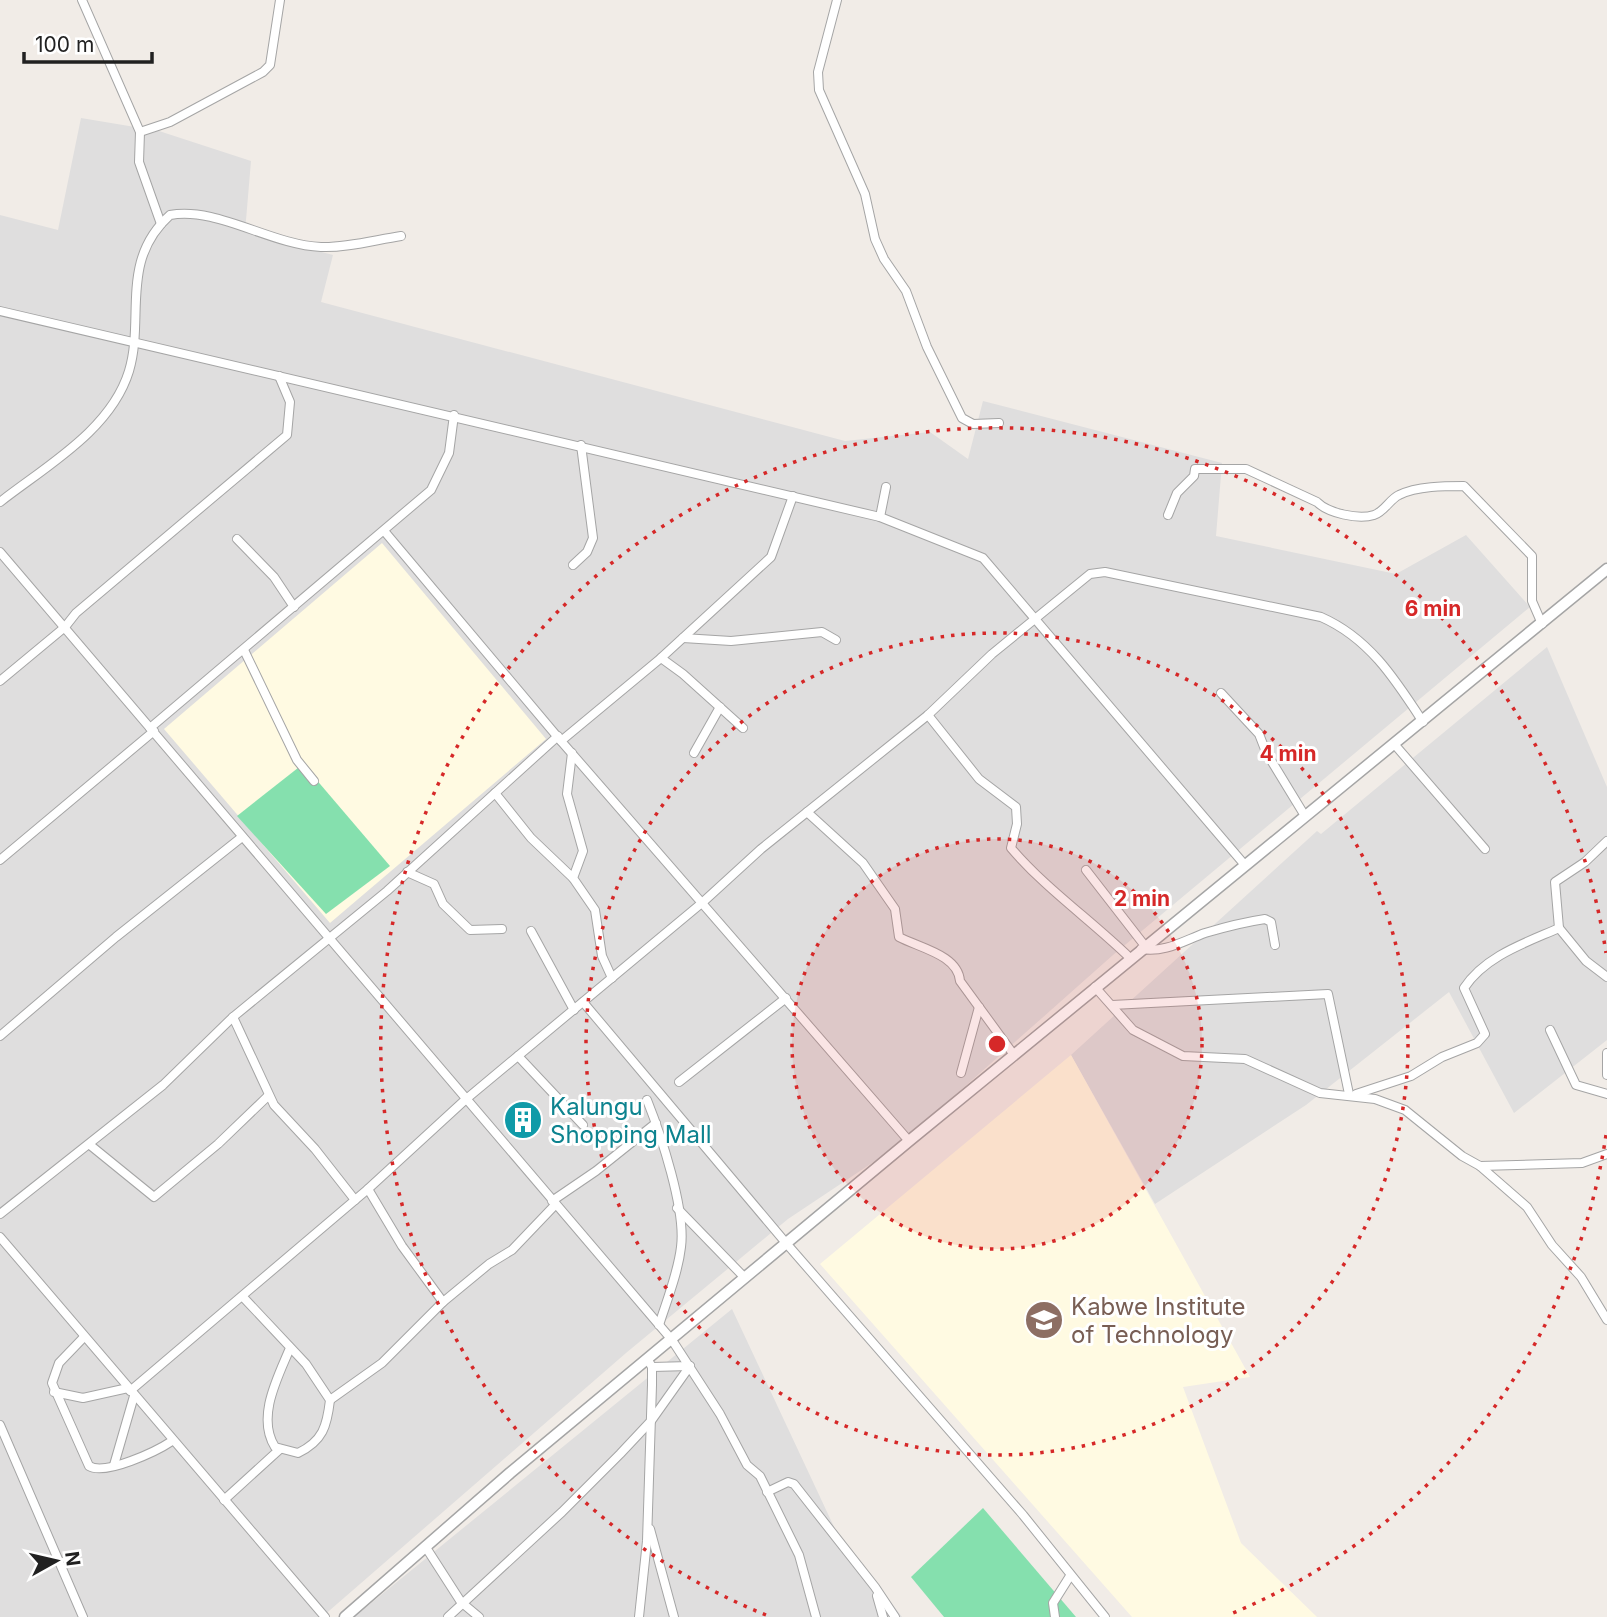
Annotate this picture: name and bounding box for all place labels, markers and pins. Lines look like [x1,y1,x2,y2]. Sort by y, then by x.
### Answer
centre of rings [985,1032,1009,1056]
place label: Kalungu Shopping Mall [550,1092,712,1149]
building icon: Kalungu Shopping Mall [502,1099,544,1141]
place label: Kabwe Institute of Technology [1071,1292,1245,1349]
school or university icon: Kabwe Institute of Technology [1023,1299,1065,1341]

